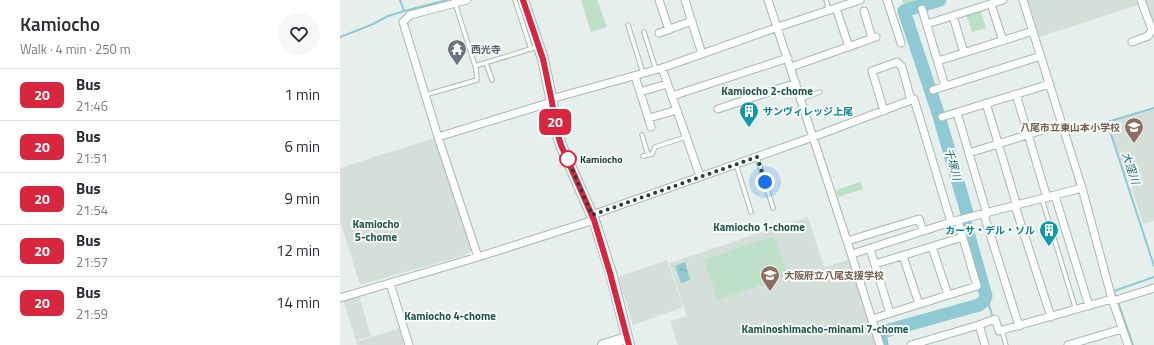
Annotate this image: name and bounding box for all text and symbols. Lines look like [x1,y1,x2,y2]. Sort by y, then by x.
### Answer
text: Kamiocho [20,9,100,38]
button: heart [278,13,320,55]
temple icon: 西光寺 [446,38,468,66]
text: Walk · 4 min · 250 m [20,39,131,59]
place label: 西光寺 [471,42,501,57]
text: Bus [76,73,101,96]
text: 1 min [284,83,320,106]
district label: Kamiocho 2-chome [721,83,813,99]
text: 20 [34,84,50,105]
text: 21:46 [76,96,108,116]
building icon: サンヴィレッジ上尾 [738,100,760,128]
place label: サンヴィレッジ上尾 [763,104,853,119]
line badge: 20 [537,109,573,135]
text: 20 [547,111,563,132]
school or university icon: 八尾市立東山本小学校 [1123,116,1145,144]
place label: 八尾市立東山本小学校 [1020,120,1120,135]
text: Bus [76,125,101,148]
text: 6 min [284,135,320,158]
text: 20 [34,136,50,157]
water label: 千塚川 [941,146,966,183]
text: 21:51 [76,148,108,168]
marker: Kamiocho [559,150,577,168]
water label: 大窪川 [1118,150,1144,187]
place label: Kamiocho [580,152,623,167]
your location [755,172,775,192]
text: Bus [76,177,101,200]
text: 9 min [284,187,320,210]
text: 20 [34,188,50,209]
text: 21:54 [76,200,108,220]
district label: Kamiocho 5-chome [353,216,400,245]
district label: Kamiocho 1-chome [713,219,805,235]
building icon: カーサ・デル・ソル [1038,219,1060,247]
place label: カーサ・デル・ソル [945,223,1035,238]
text: Bus [76,229,101,252]
text: 12 min [276,239,320,262]
text: 20 [34,240,50,261]
text: 21:57 [76,252,108,272]
school or university icon: 大阪府立八尾支援学校 [759,264,781,292]
place label: 大阪府立八尾支援学校 [784,268,884,283]
text: Bus [76,281,101,304]
text: 14 min [276,291,320,314]
text: 20 [34,292,50,313]
text: 21:59 [76,304,108,324]
district label: Kamiocho 4-chome [404,308,496,324]
district label: Kaminoshimacho-minami 7-chome [742,321,909,337]

